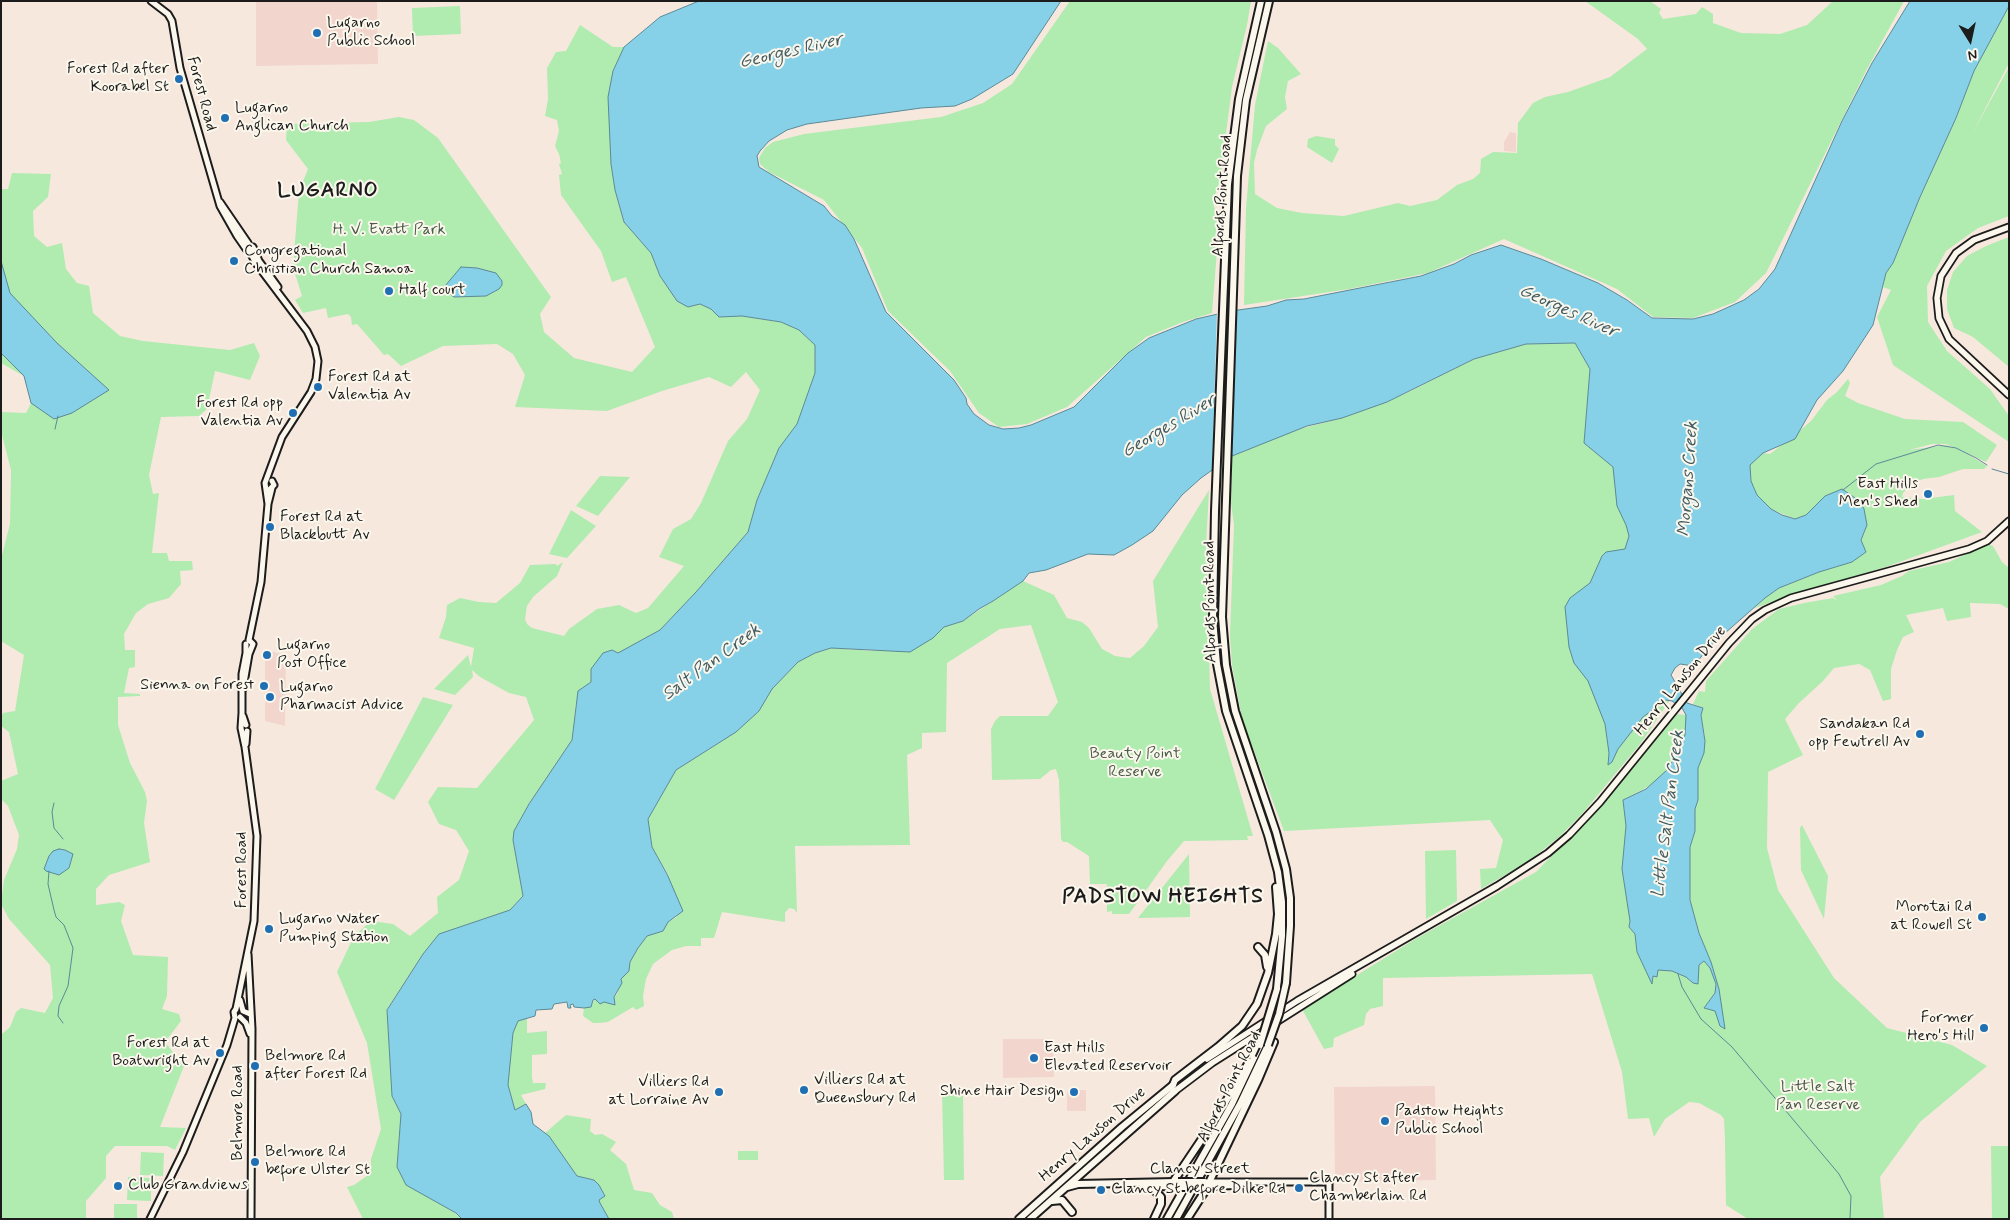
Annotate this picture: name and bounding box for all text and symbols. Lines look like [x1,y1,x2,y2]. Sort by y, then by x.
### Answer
place label: Lugarno Public School [327,14,415,52]
north arrow [1945,15,1995,65]
marker: Lugarno Public School [311,27,323,39]
water label: Georges River [737,30,845,74]
text: N [1966,45,1979,64]
street label: Forest Road [182,55,220,133]
place label: Forest Rd after Koorabel St [67,60,169,98]
marker: Forest Rd after Koorabel St [173,73,185,85]
place label: Lugarno Anglican Church [235,99,349,137]
marker: Lugarno Anglican Church [219,112,231,124]
street label: Alfords Point Road [1209,134,1237,258]
district label: LUGARNO [276,179,380,205]
park label: H. V. Evatt Park [333,221,445,241]
place label: Congregational Christian Church Samoa [244,242,413,280]
marker: Congregational Christian Church Samoa [228,255,240,267]
place label: Half court [399,281,465,301]
water label: Georges River [1515,281,1621,343]
marker: Half court [383,285,395,297]
place label: Forest Rd at Valentia Av [328,368,411,406]
marker: Forest Rd at Valentia Av [312,381,324,393]
water label: Georges River [1118,391,1220,463]
place label: Forest Rd opp Valentia Av [196,394,283,432]
marker: Forest Rd opp Valentia Av [287,407,299,419]
water label: Morgans Creek [1674,421,1704,537]
place label: East Hills Men's Shed [1839,475,1918,513]
marker: East Hills Men's Shed [1922,488,1934,500]
place label: Forest Rd at Blackbutt Av [280,508,370,546]
marker: Forest Rd at Blackbutt Av [264,521,276,533]
street label: Alfords Point Road [1200,541,1222,663]
water label: Salt Pan Creek [659,620,765,706]
street label: Henry Lawson Drive [1631,622,1731,740]
place label: Lugarno Post Office [277,636,347,674]
marker: Lugarno Post Office [261,649,273,661]
place label: Sienna on Forest [140,676,254,696]
place label: Lugarno Pharmacist Advice [280,678,404,716]
marker: Sienna on Forest [258,680,270,692]
marker: Lugarno Pharmacist Advice [264,691,276,703]
place label: Sandakan Rd opp Fewtrell Av [1809,715,1910,753]
marker: Sandakan Rd opp Fewtrell Av [1914,728,1926,740]
water label: Little Salt Pan Creek [1648,729,1690,899]
park label: Beauty Point Reserve [1089,745,1181,783]
street label: Forest Road [233,832,253,908]
district label: PADSTOW HEIGHTS [1060,885,1266,911]
place label: Morotai Rd at Rowell St [1891,898,1972,936]
place label: Lugarno Water Pumping Station [279,910,388,948]
marker: Morotai Rd at Rowell St [1976,911,1988,923]
marker: Lugarno Water Pumping Station [263,923,275,935]
place label: Former Hero's Hill [1907,1009,1974,1047]
marker: Former Hero's Hill [1978,1022,1990,1034]
street label: Alfords Point Road [1194,1028,1266,1146]
place label: Forest Rd at Boatwright Av [112,1034,210,1072]
place label: East Hills Elevated Reservoir [1044,1039,1172,1077]
marker: Forest Rd at Boatwright Av [214,1047,226,1059]
place label: Belmore Rd after Forest Rd [265,1047,367,1085]
marker: East Hills Elevated Reservoir [1028,1052,1040,1064]
marker: Belmore Rd after Forest Rd [249,1060,261,1072]
street label: Belmore Road [229,1065,249,1161]
place label: Villiers Rd at Queensbury Rd [814,1071,916,1109]
place label: Villiers Rd at Lorraine Av [608,1073,709,1111]
park label: Little Salt Pan Reserve [1776,1078,1860,1116]
place label: Shine Hair Design [940,1082,1064,1102]
street label: Henry Lawson Drive [1036,1083,1150,1187]
marker: Villiers Rd at Queensbury Rd [798,1084,810,1096]
marker: Villiers Rd at Lorraine Av [713,1086,725,1098]
marker: Shine Hair Design [1068,1086,1080,1098]
place label: Padstow Heights Public School [1395,1102,1504,1140]
marker: Padstow Heights Public School [1379,1115,1391,1127]
place label: Belmore Rd before Ulster St [265,1143,370,1181]
marker: Belmore Rd before Ulster St [249,1156,261,1168]
street label: Clancy Street [1150,1160,1250,1180]
place label: Clancy St after Chamberlain Rd [1309,1169,1427,1207]
place label: Club Grandviews [128,1176,248,1196]
marker: Club Grandviews [112,1180,124,1192]
place label: Clancy St before Dilke Rd [1111,1180,1286,1200]
marker: Clancy St after Chamberlain Rd [1293,1182,1305,1194]
marker: Clancy St before Dilke Rd [1095,1184,1107,1196]

